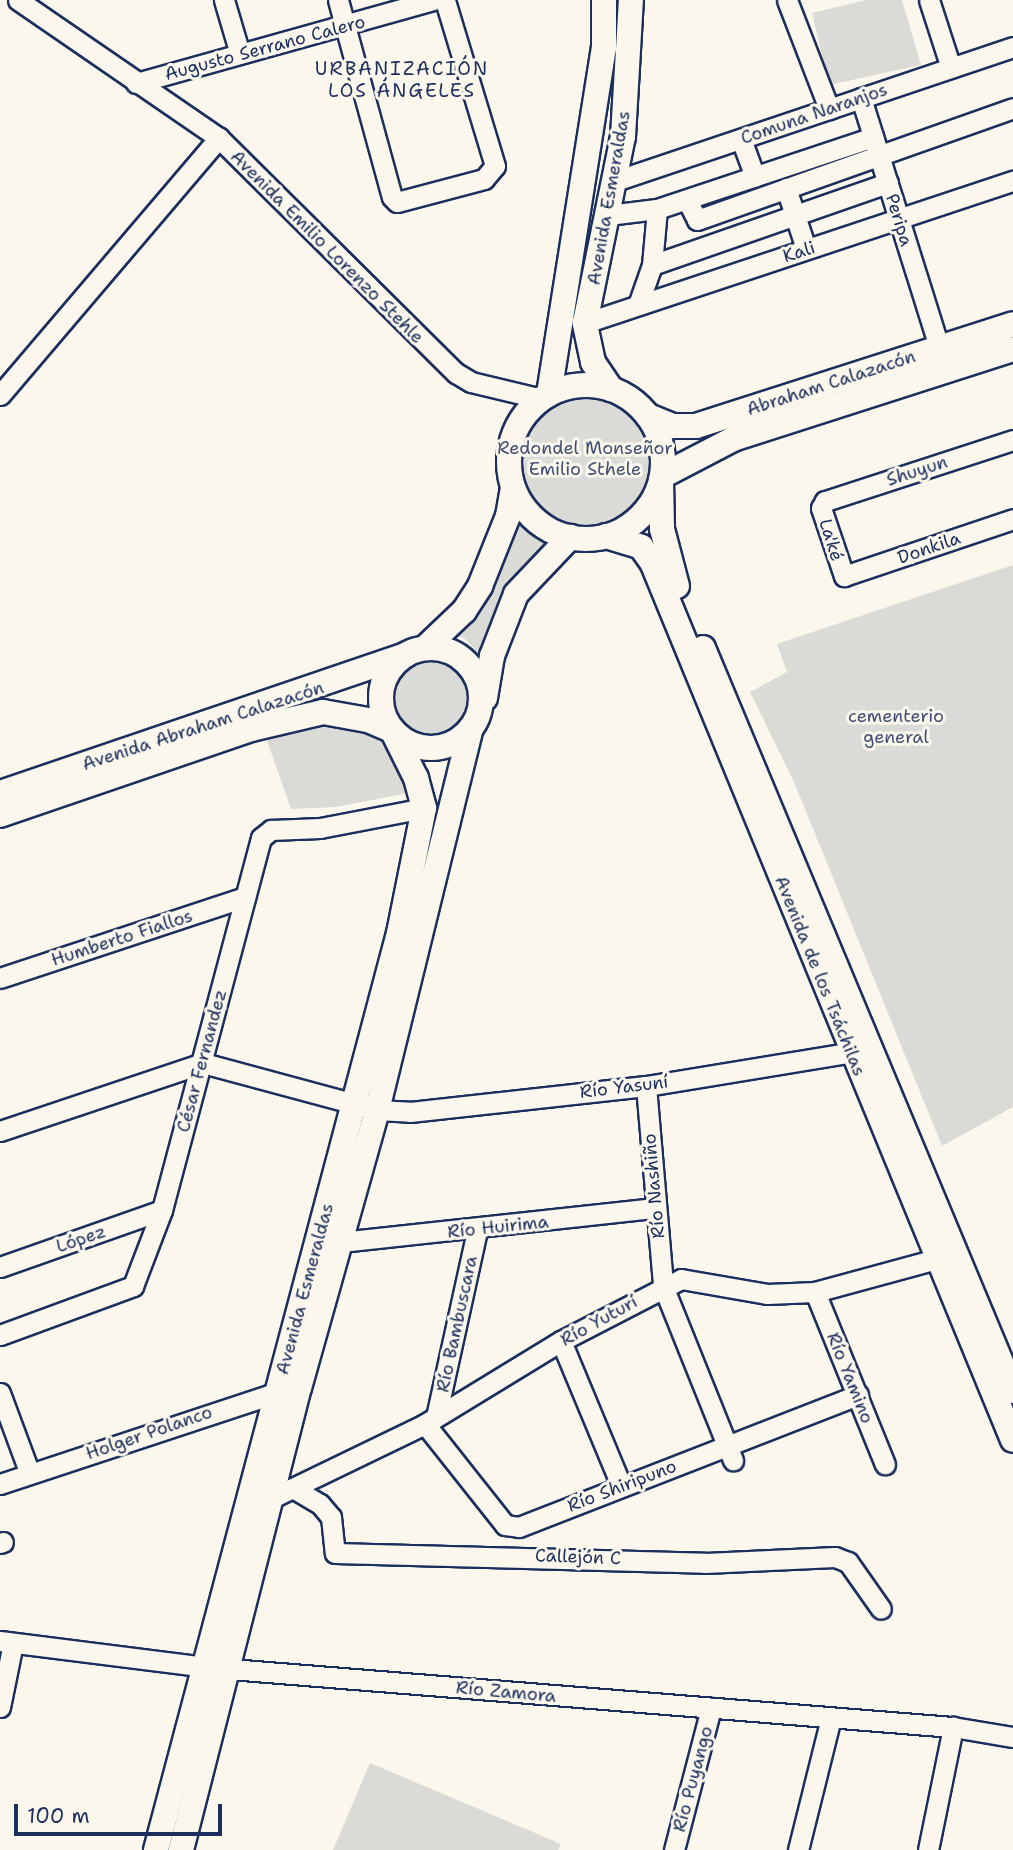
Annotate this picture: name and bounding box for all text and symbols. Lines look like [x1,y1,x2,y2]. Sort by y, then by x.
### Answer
street label: Augusto Serrano Calero [162,11,368,85]
district label: URBANIZACIÓN LOS ÁNGELES [316,58,488,102]
street label: Comuna Naranjos [738,79,890,149]
street label: Avenida Esmeraldas [583,109,635,287]
street label: Avenida Emilio Lorenzo Stehle [226,146,428,348]
street label: Peripa [881,191,917,249]
street label: Kali [780,237,818,267]
street label: Abraham Calazacón [744,346,918,420]
park label: Redondel Monseñor Emilio Sthele [497,438,673,480]
street label: Shuyun [884,451,950,491]
street label: La'ké [814,516,848,564]
street label: Donkila [895,527,963,569]
street label: Avenida Abraham Calazacón [79,677,327,775]
park label: cementerio general [848,706,944,748]
street label: Avenida de los Tsáchilas [770,873,870,1079]
street label: Humberto Fiallos [49,905,195,971]
street label: César Fernandez [173,987,231,1135]
street label: Río Yasuní [578,1071,670,1103]
street label: Río Nashiño [639,1133,669,1239]
street label: Avenida Esmeraldas [272,1201,338,1377]
street label: Río Huirima [446,1211,550,1243]
street label: López [53,1220,109,1258]
street label: Río Bambuscara [432,1254,482,1394]
street label: Río Yuturí [557,1291,641,1351]
street label: Río Yamino [822,1329,878,1427]
street label: Holger Polanco [83,1401,215,1465]
street label: Río Shiripuno [564,1455,680,1517]
street label: Callejón C [535,1545,621,1569]
street label: Río Zamora [455,1677,557,1707]
street label: Río Puyango [668,1724,718,1834]
scale bar [18,1790,226,1834]
text: 100 m [27,1802,90,1830]

